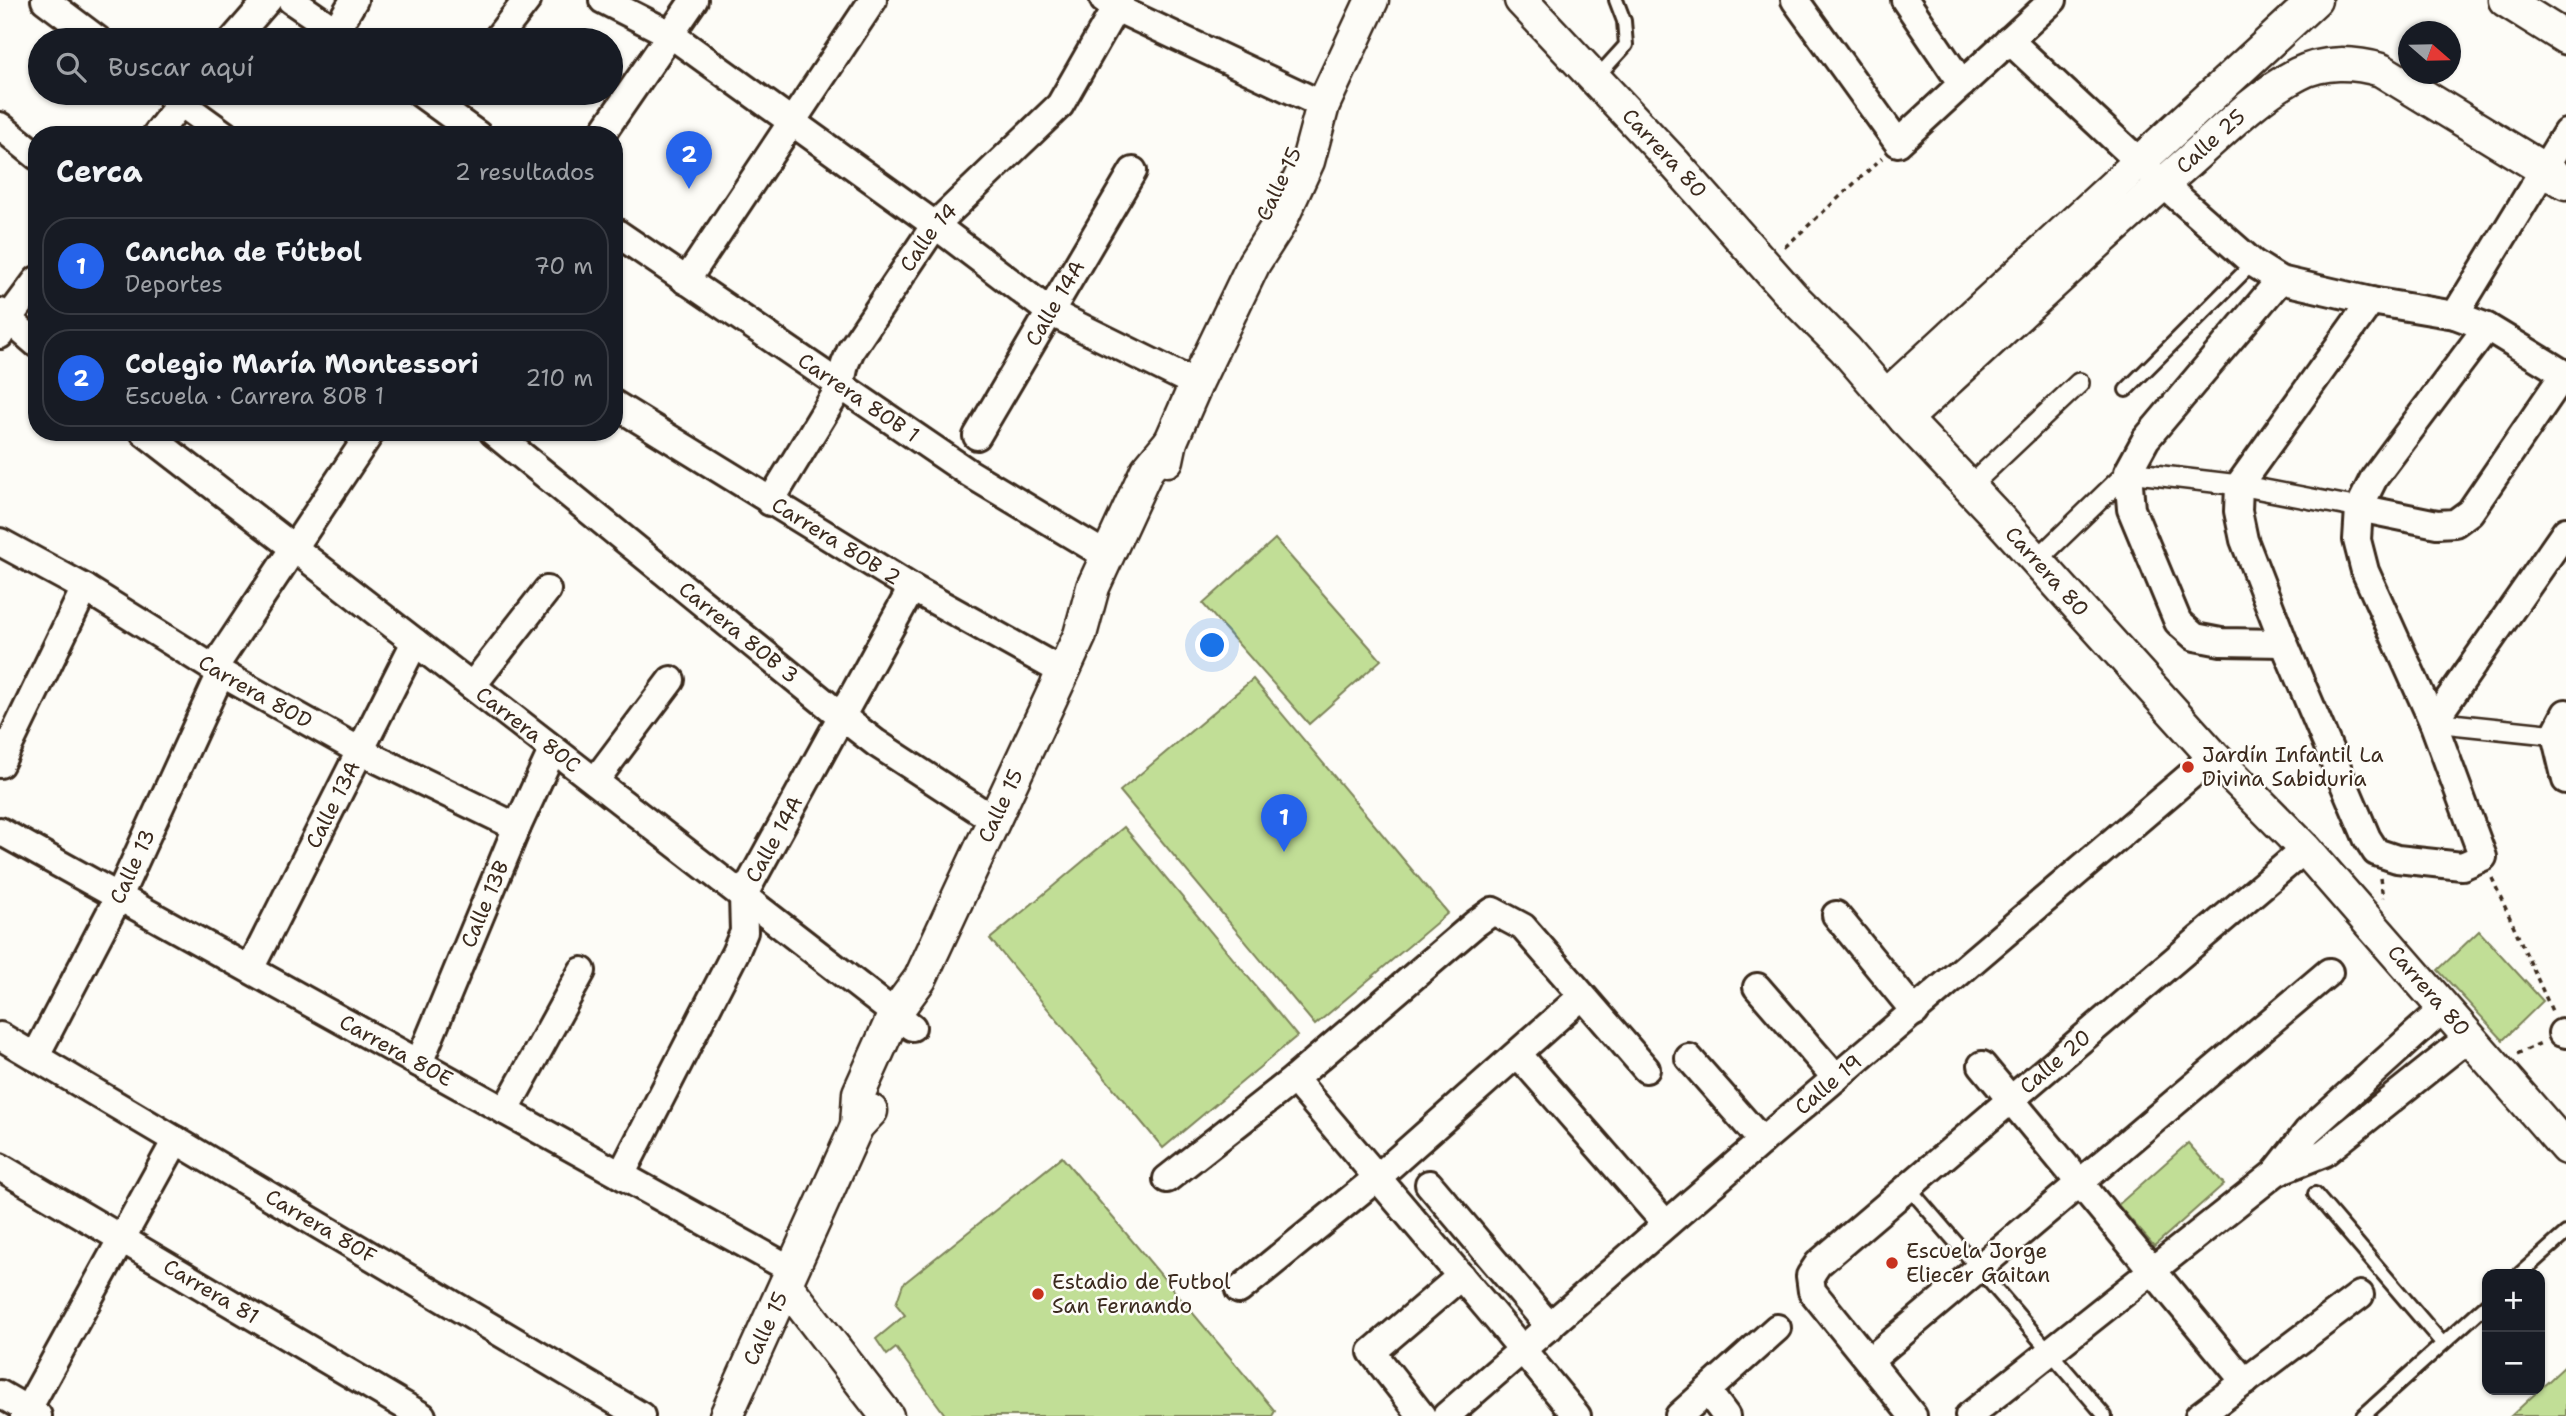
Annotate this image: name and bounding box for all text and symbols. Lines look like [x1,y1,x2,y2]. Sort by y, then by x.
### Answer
north arrow [2398,21,2461,84]
search box [28,28,623,105]
icon: search [52,48,90,86]
text: Buscar aquí [108,49,254,84]
street label: Carrera 80 [1616,102,1713,204]
street label: Calle 25 [2170,103,2251,180]
pin: 2 [666,131,712,189]
street label: Calle 15 [1250,143,1308,225]
text: Cerca [56,151,143,192]
text: 2 resultados [455,157,595,187]
street label: Calle 14 [893,197,963,277]
text: Cancha de Fútbol [125,234,362,269]
text: 1 [76,251,86,281]
text: 70 m [534,251,593,281]
street label: Calle 14A [1019,255,1091,351]
text: Deportes [125,269,223,299]
text: Colegio María Montessori [125,346,479,381]
street label: Carrera 80B 1 [792,346,925,449]
text: 2 [73,363,89,393]
text: 210 m [525,363,593,393]
text: Escuela · Carrera 80B 1 [125,381,384,411]
street label: Carrera 80B 2 [766,491,906,592]
street label: Carrera 80 [1999,521,2095,623]
street label: Carrera 80B 3 [673,575,804,690]
your location [1195,628,1229,662]
street label: Carrera 80D [193,648,317,735]
street label: Carrera 80C [470,680,586,779]
place label: Jardín Infantil La Divina Sabiduria [2202,741,2384,793]
street label: Calle 13A [299,756,367,853]
marker: Jardín Infantil La Divina Sabiduria [2180,759,2196,775]
street label: Calle 15 [971,764,1030,847]
street label: Calle 14A [739,791,809,888]
pin: 1 [1261,794,1307,852]
street label: Calle 13 [103,825,162,909]
street label: Calle 13B [454,856,516,952]
street label: Carrera 80 [2381,939,2476,1042]
street label: Carrera 80E [334,1008,458,1093]
street label: Calle 20 [2014,1023,2097,1100]
street label: Calle 19 [1789,1048,1868,1121]
street label: Carrera 80F [260,1182,382,1270]
place label: Escuela Jorge Eliecer Gaitan [1906,1237,2050,1289]
street label: Carrera 81 [158,1252,264,1331]
marker: Escuela Jorge Eliecer Gaitan [1884,1255,1900,1271]
place label: Estadio de Futbol San Fernando [1052,1268,1231,1320]
map controls [2482,1269,2545,1395]
button: + [2482,1269,2545,1332]
marker: Estadio de Futbol San Fernando [1030,1286,1046,1302]
street label: Calle 15 [737,1287,794,1370]
button: − [2482,1332,2545,1395]

